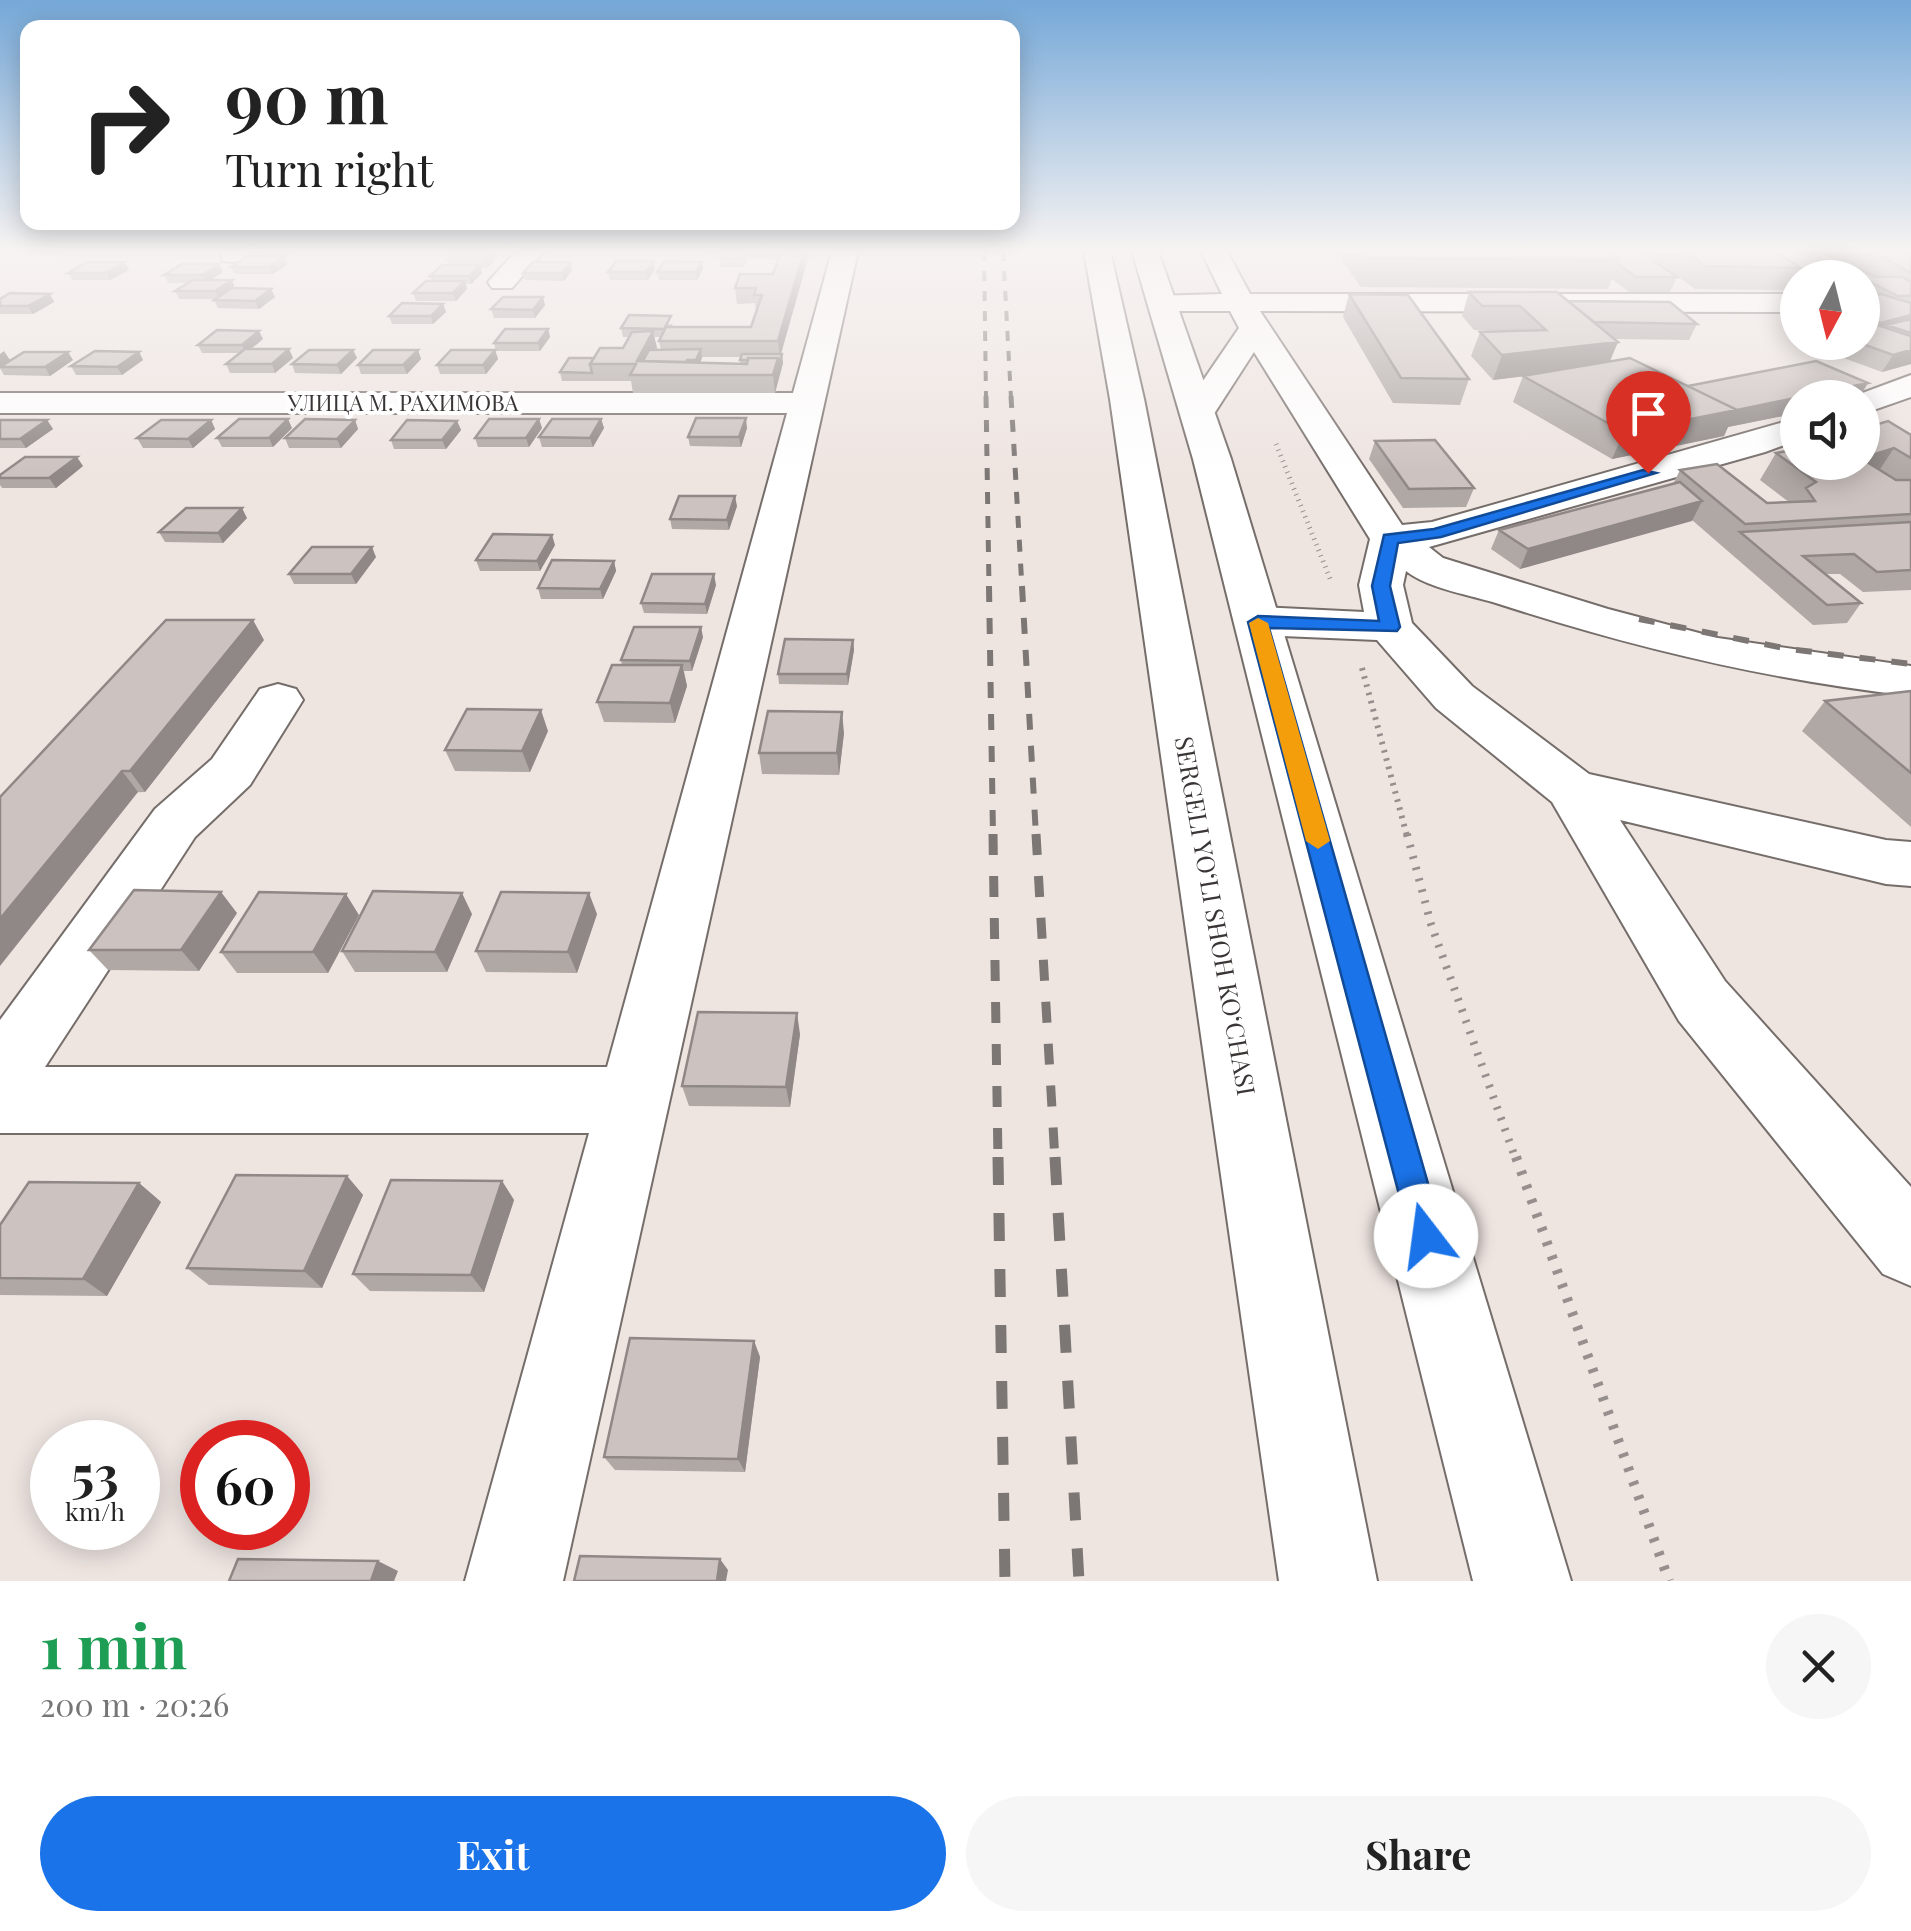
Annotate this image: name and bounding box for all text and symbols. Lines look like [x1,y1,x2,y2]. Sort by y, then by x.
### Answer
text: 90 m [225,48,389,142]
icon: right [60,60,190,190]
text: Turn right [225,138,433,198]
north arrow [1780,260,1880,360]
map controls [1780,260,1880,480]
pin [1606,371,1691,474]
button: sound [1780,380,1880,480]
icon: arrive [1621,386,1676,441]
street label: УЛИЦА М. РАХИМОВА [287,387,518,417]
street label: SERGELI YO‘LI SHOH KO‘CHASI [1169,734,1264,1098]
position arrow [1374,1184,1478,1288]
speed limit sign: 60 [180,1420,310,1550]
text: 53 [71,1439,119,1506]
text: km/h [65,1494,125,1527]
text: 1 min [40,1604,187,1684]
button: close [1766,1614,1871,1719]
text: 200 m · 20:26 [40,1682,229,1725]
button: Exit [40,1796,946,1911]
button: Share [966,1796,1871,1911]

